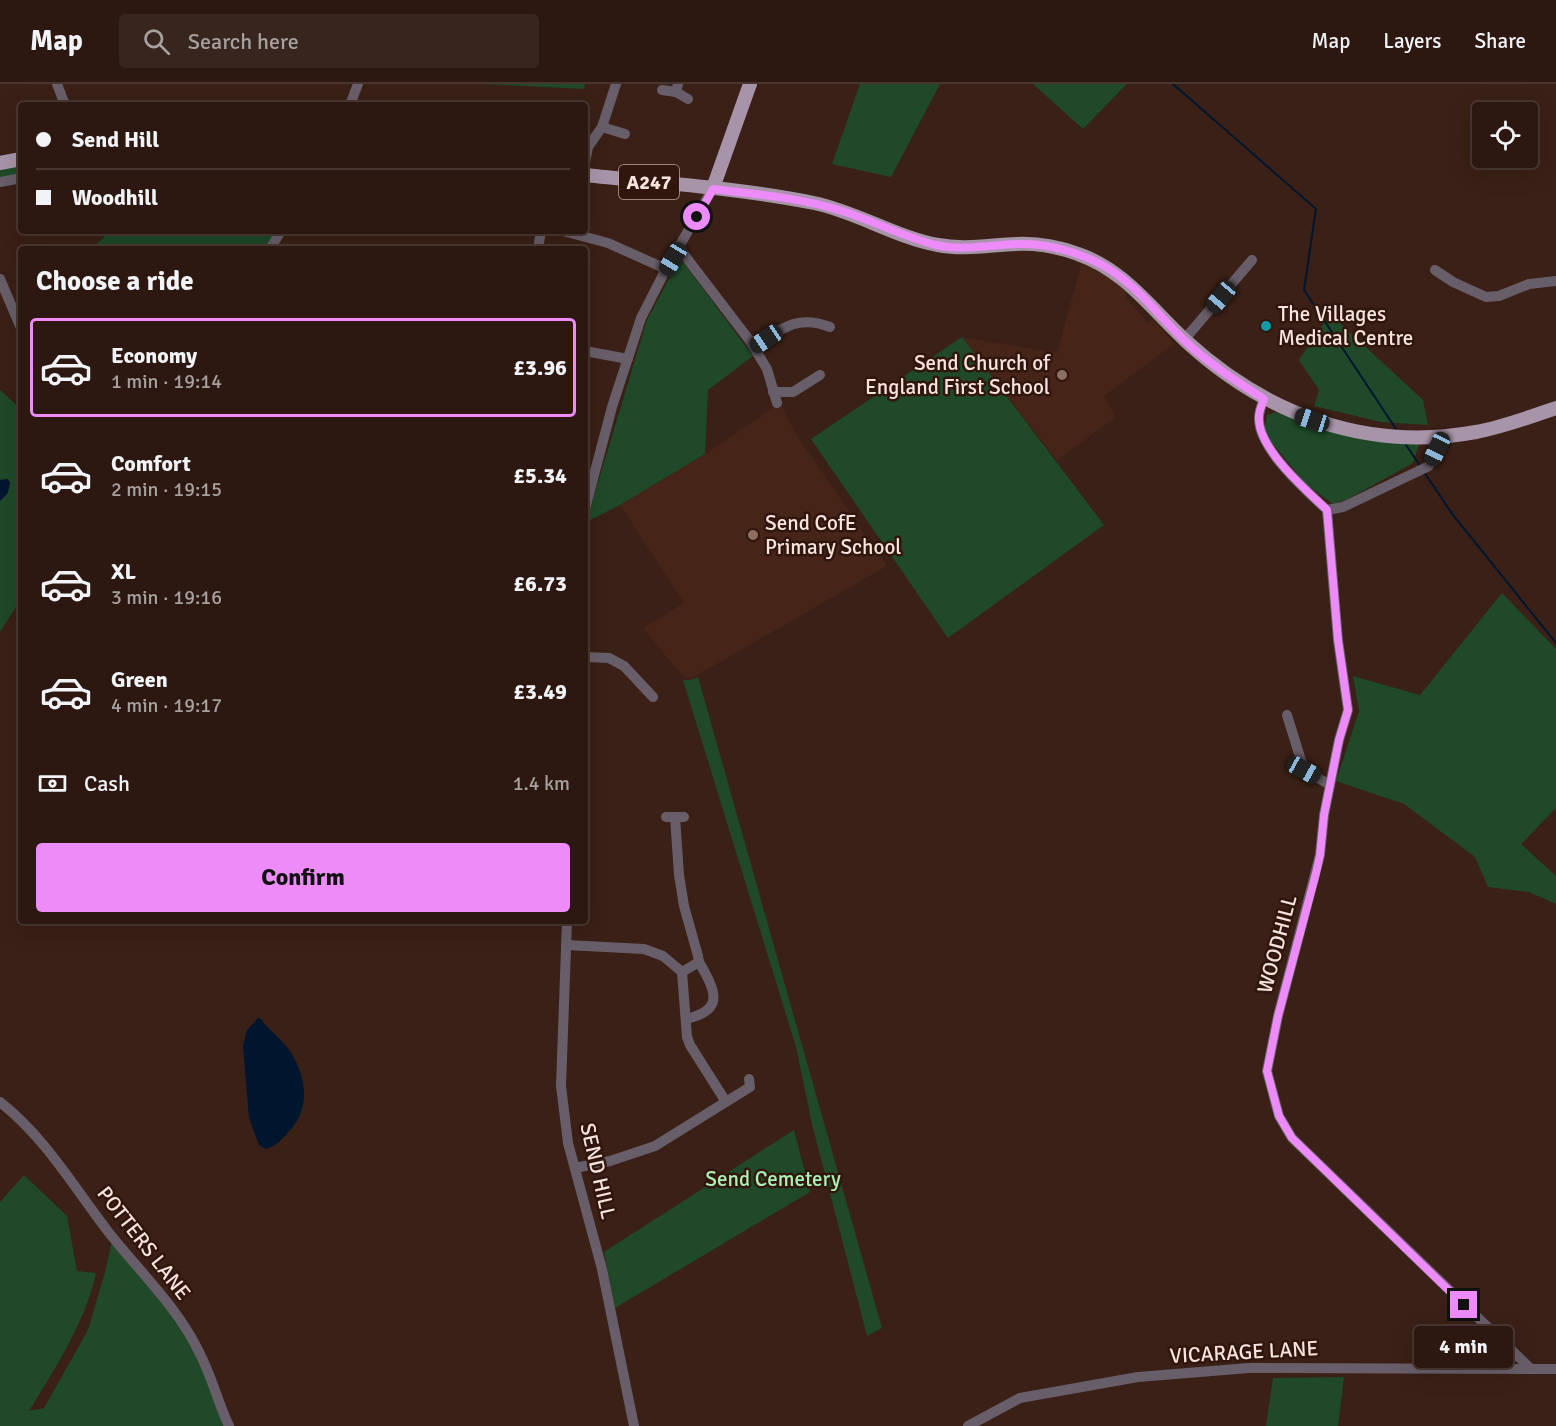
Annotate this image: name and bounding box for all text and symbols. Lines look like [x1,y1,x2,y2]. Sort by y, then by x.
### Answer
search box [119,14,539,68]
text: Map [30,24,83,58]
icon: search [140,25,173,58]
text: Search here [188,28,299,55]
text: Map [1312,28,1350,54]
text: Layers [1383,28,1441,54]
text: Share [1474,28,1526,54]
map controls [1472,102,1538,168]
button: locate [1472,102,1538,168]
text: Send Hill [72,126,159,153]
road number: A247 [619,165,679,199]
text: Woodhill [72,184,158,211]
route start [683,203,710,230]
car [656,239,690,279]
text: Choose a ride [36,265,194,298]
car [1203,277,1239,317]
place label: The Villages Medical Centre [1278,301,1413,351]
marker: The Villages Medical Centre [1259,319,1273,333]
car [746,321,786,357]
icon: car [39,341,93,395]
text: Economy [111,342,197,369]
place label: Send Church of England First School [865,350,1051,400]
text: £3.96 [513,354,567,381]
marker: Send Church of England First School [1055,368,1069,382]
text: 1 min · 19:14 [111,369,222,394]
car [1292,406,1332,434]
car [1421,429,1453,469]
icon: car [39,449,93,503]
text: Comfort [111,450,191,477]
text: £5.34 [513,462,567,489]
text: 2 min · 19:15 [111,477,222,502]
place label: Send CofE Primary School [765,510,901,560]
marker: Send CofE Primary School [746,528,760,542]
icon: car [39,557,93,611]
text: XL [111,558,136,585]
text: £6.73 [513,570,567,597]
text: 3 min · 19:16 [111,585,222,610]
icon: car [39,665,93,719]
text: Green [111,666,168,693]
text: £3.49 [513,678,567,705]
text: 4 min · 19:17 [111,693,222,718]
car [1284,753,1324,787]
icon: cash [36,767,69,800]
text: Cash [84,770,130,797]
text: 1.4 km [513,771,570,796]
button: Confirm [36,843,570,912]
street label: WOODHILL [1251,892,1303,996]
street label: SEND HILL [574,1120,622,1222]
park label: Send Cemetery [705,1166,841,1192]
street label: POTTERS LANE [92,1181,196,1305]
route end [1450,1291,1477,1318]
callout: 4 min [1414,1326,1514,1368]
text: 4 min [1439,1334,1488,1359]
street label: VICARAGE LANE [1169,1335,1319,1369]

